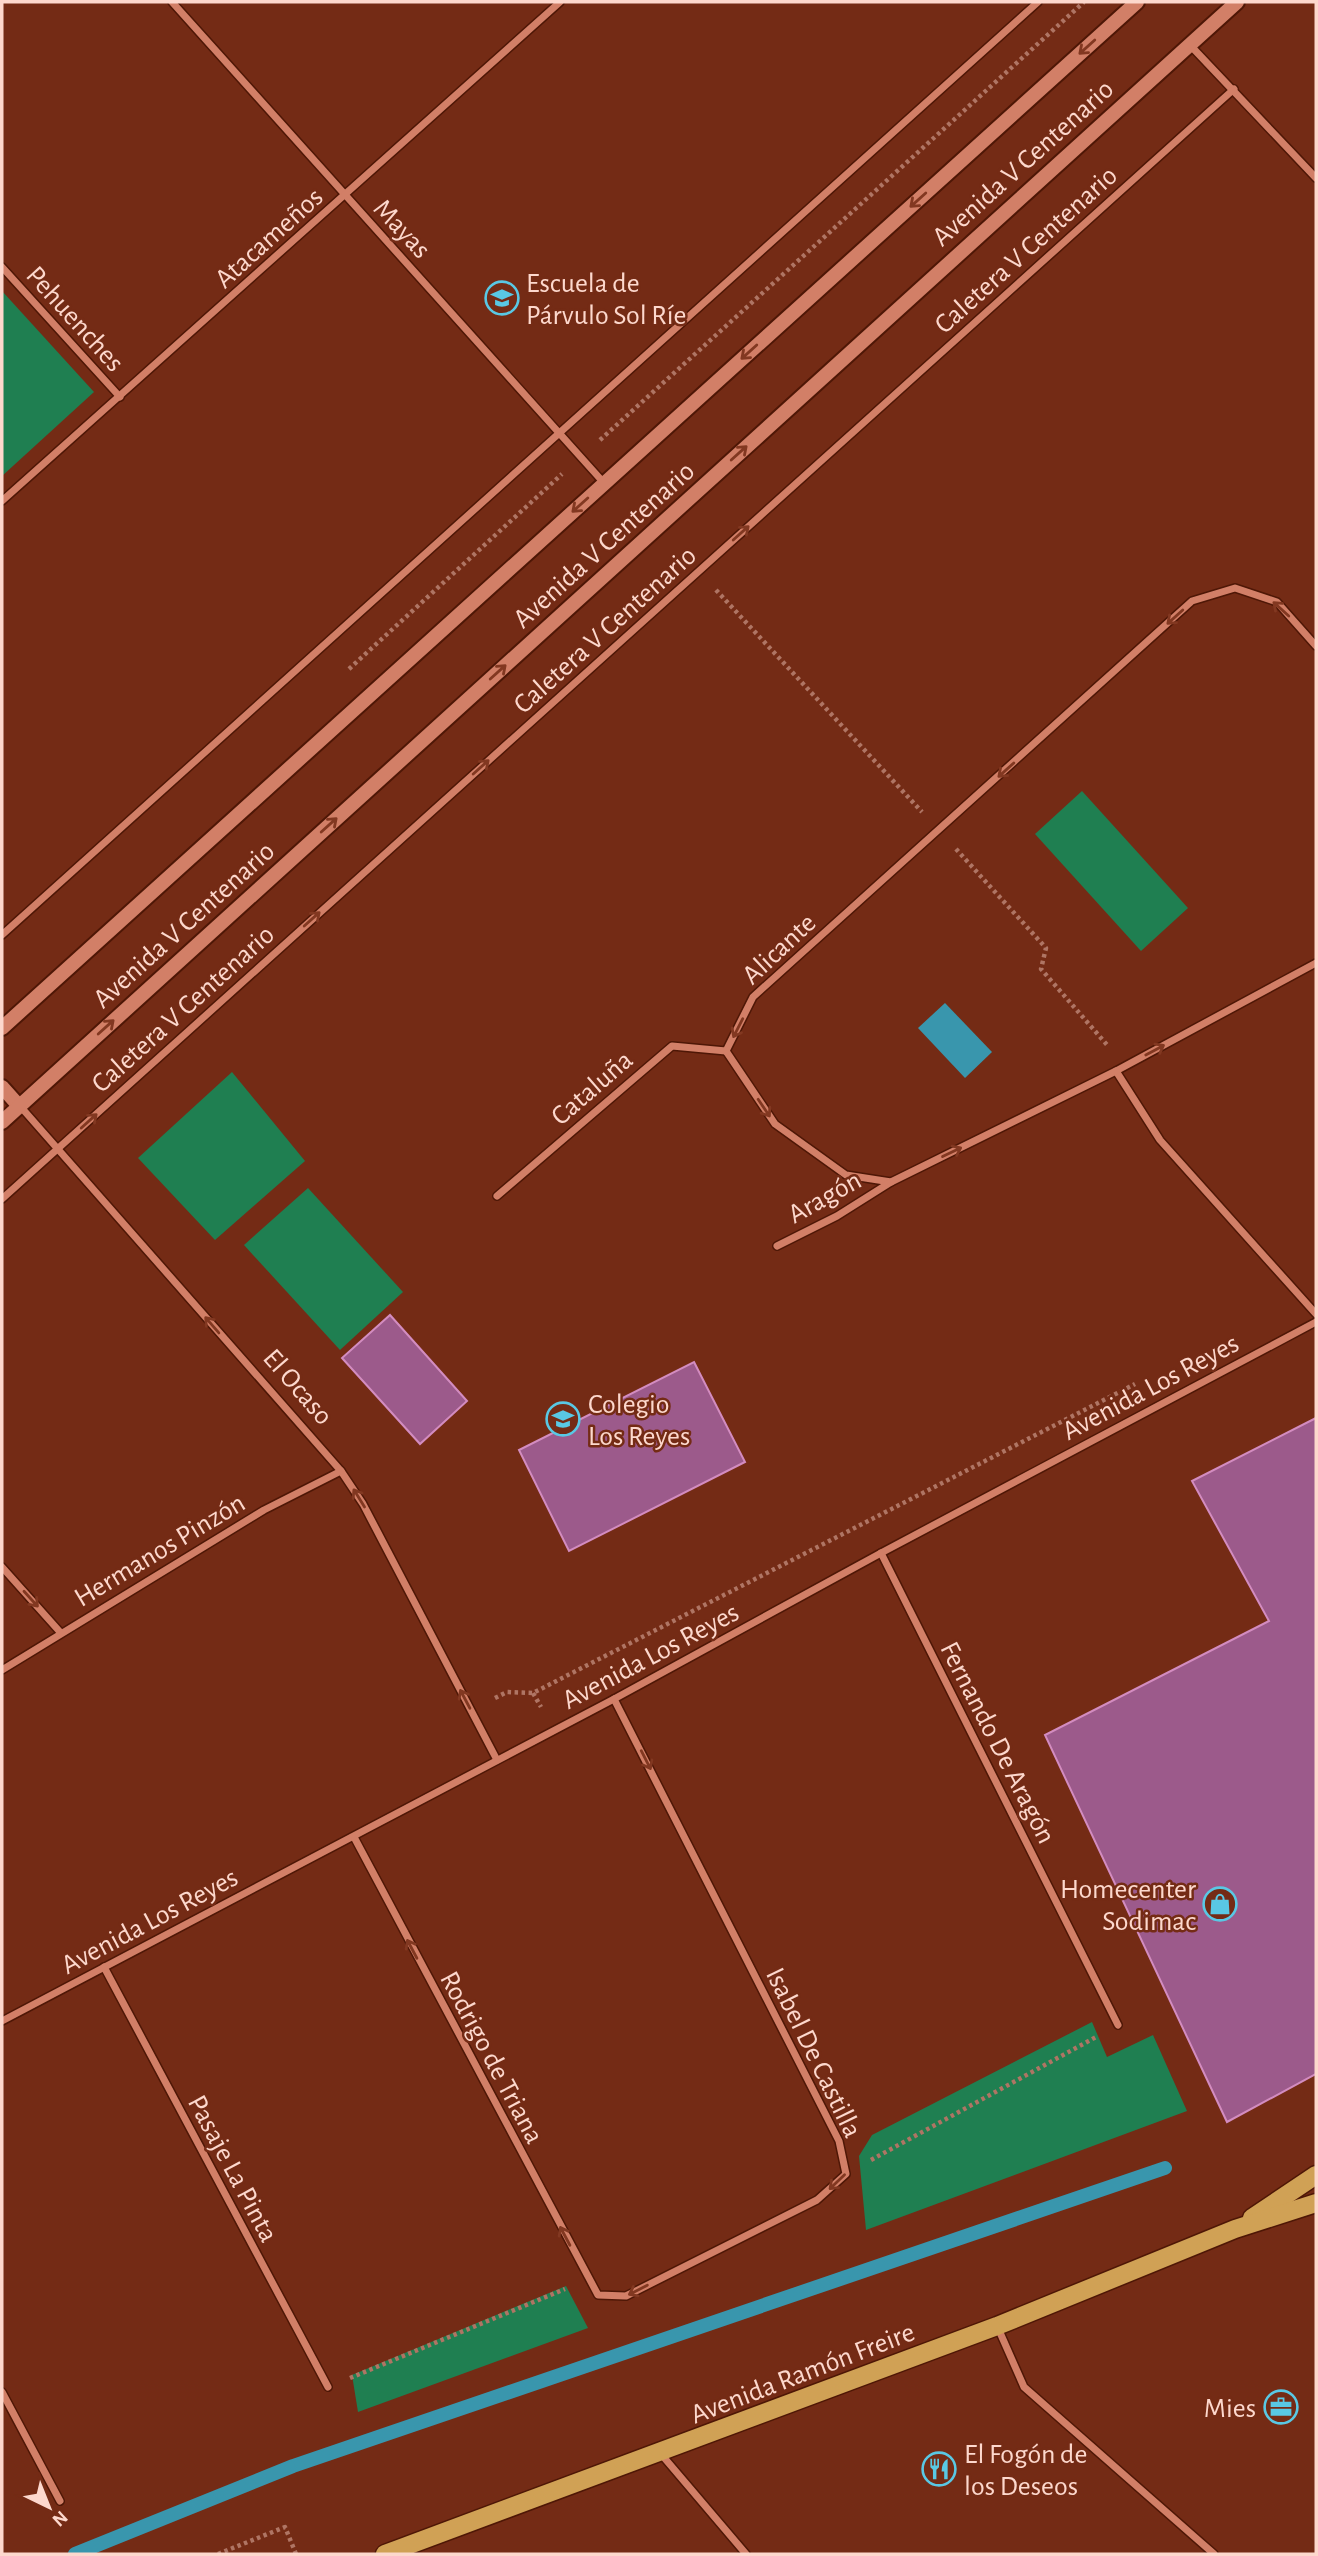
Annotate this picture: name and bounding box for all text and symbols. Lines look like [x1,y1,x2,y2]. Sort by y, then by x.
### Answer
one-way arrow [1079,39,1096,56]
street label: Avenida V Centenario [927,75,1119,252]
street label: Caletera V Centenario [930,161,1123,340]
street label: Atacameños [210,183,329,294]
one-way arrow [909,192,927,208]
street label: Mayas [368,195,435,264]
street label: Pehuenches [20,261,129,377]
place label: Escuela de Párvulo Sol Ríe [526,270,686,330]
school or university icon: Escuela de Párvulo Sol Ríe [483,279,521,317]
one-way arrow [741,344,758,361]
one-way arrow [730,445,748,461]
street label: Avenida V Centenario [508,457,700,634]
one-way arrow [571,497,589,513]
one-way arrow [732,525,750,541]
street label: Caletera V Centenario [509,541,702,720]
one-way arrow [1272,601,1290,617]
one-way arrow [1166,609,1184,625]
one-way arrow [489,664,507,680]
one-way arrow [472,759,490,775]
one-way arrow [998,761,1015,778]
one-way arrow [320,816,337,833]
street label: Avenida V Centenario [88,837,280,1014]
street label: Alicante [737,909,821,990]
one-way arrow [303,912,321,928]
street label: Caletera V Centenario [87,920,280,1099]
one-way arrow [730,1017,744,1038]
one-way arrow [97,1019,115,1035]
one-way arrow [1145,1042,1165,1056]
street label: Cataluña [546,1046,638,1131]
one-way arrow [757,1098,771,1117]
one-way arrow [80,1113,98,1129]
one-way arrow [941,1144,962,1158]
street label: Aragón [784,1166,866,1229]
one-way arrow [205,1316,221,1334]
street label: Avenida Los Reyes [1058,1329,1244,1446]
street label: El Ocaso [257,1344,338,1431]
place label: Colegio Los Reyes [588,1391,690,1451]
school or university icon: Colegio Los Reyes [544,1400,582,1438]
street label: Hermanos Pinzón [70,1489,250,1613]
one-way arrow [351,1489,365,1509]
one-way arrow [23,1590,39,1608]
street label: Avenida Los Reyes [558,1598,744,1715]
street label: Fernando De Aragón [934,1638,1060,1848]
one-way arrow [458,1690,472,1710]
one-way arrow [639,1749,653,1770]
street label: Avenida Los Reyes [57,1863,243,1980]
place label: Homecenter Sodimac [1060,1876,1196,1936]
shop icon: Homecenter Sodimac [1201,1885,1239,1923]
one-way arrow [404,1939,418,1960]
street label: Isabel De Castilla [760,1964,866,2142]
street label: Rodrigo de Triana [434,1967,548,2149]
street label: Pasaje La Pinta [182,2091,283,2247]
one-way arrow [828,2173,845,2190]
one-way arrow [558,2226,572,2246]
one-way arrow [628,2283,649,2297]
street label: Avenida Ramón Freire [687,2318,919,2430]
office icon: Mies [1262,2388,1300,2426]
place label: Mies [1204,2395,1256,2423]
place label: El Fogón de los Deseos [964,2441,1087,2501]
restaurant icon: El Fogón de los Deseos [920,2450,958,2488]
north arrow [14,2472,84,2542]
text: N [48,2507,71,2530]

